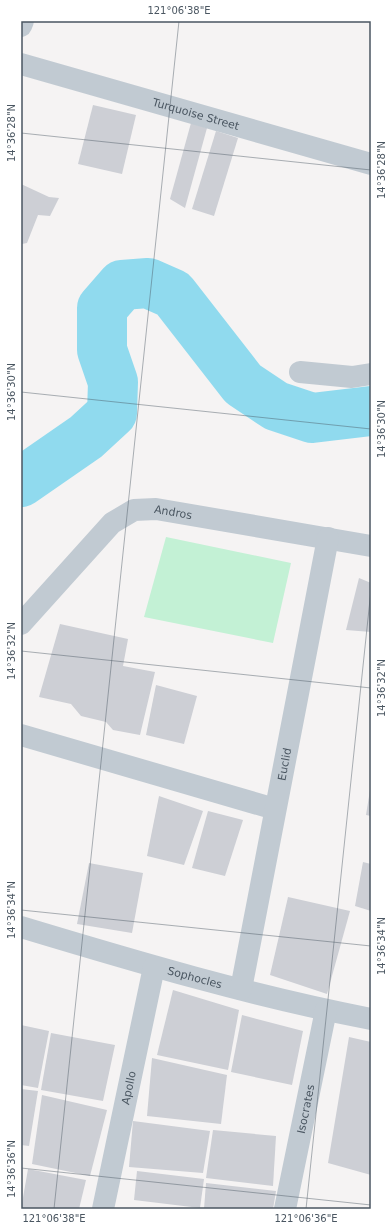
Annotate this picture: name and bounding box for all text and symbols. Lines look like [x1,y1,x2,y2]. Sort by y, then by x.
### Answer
text: 121°06'38"E [147,5,211,16]
street label: Turquoise Street [150,95,242,133]
text: 14°36'28"N [6,104,17,162]
text: 14°36'28"N [376,141,387,199]
text: 14°36'30"N [6,363,17,421]
text: 14°36'30"N [376,400,387,458]
street label: Andros [153,502,193,522]
text: 14°36'32"N [6,622,17,680]
text: 14°36'32"N [376,659,387,717]
street label: Euclid [275,747,294,782]
text: 14°36'34"N [6,881,17,939]
text: 14°36'34"N [376,917,387,975]
street label: Sophocles [166,964,224,991]
street label: Apollo [119,1069,139,1106]
street label: Isocrates [294,1083,317,1135]
text: 14°36'36"N [6,1140,17,1198]
text: 121°06'38"E [22,1213,86,1224]
text: 121°06'36"E [274,1213,338,1224]

